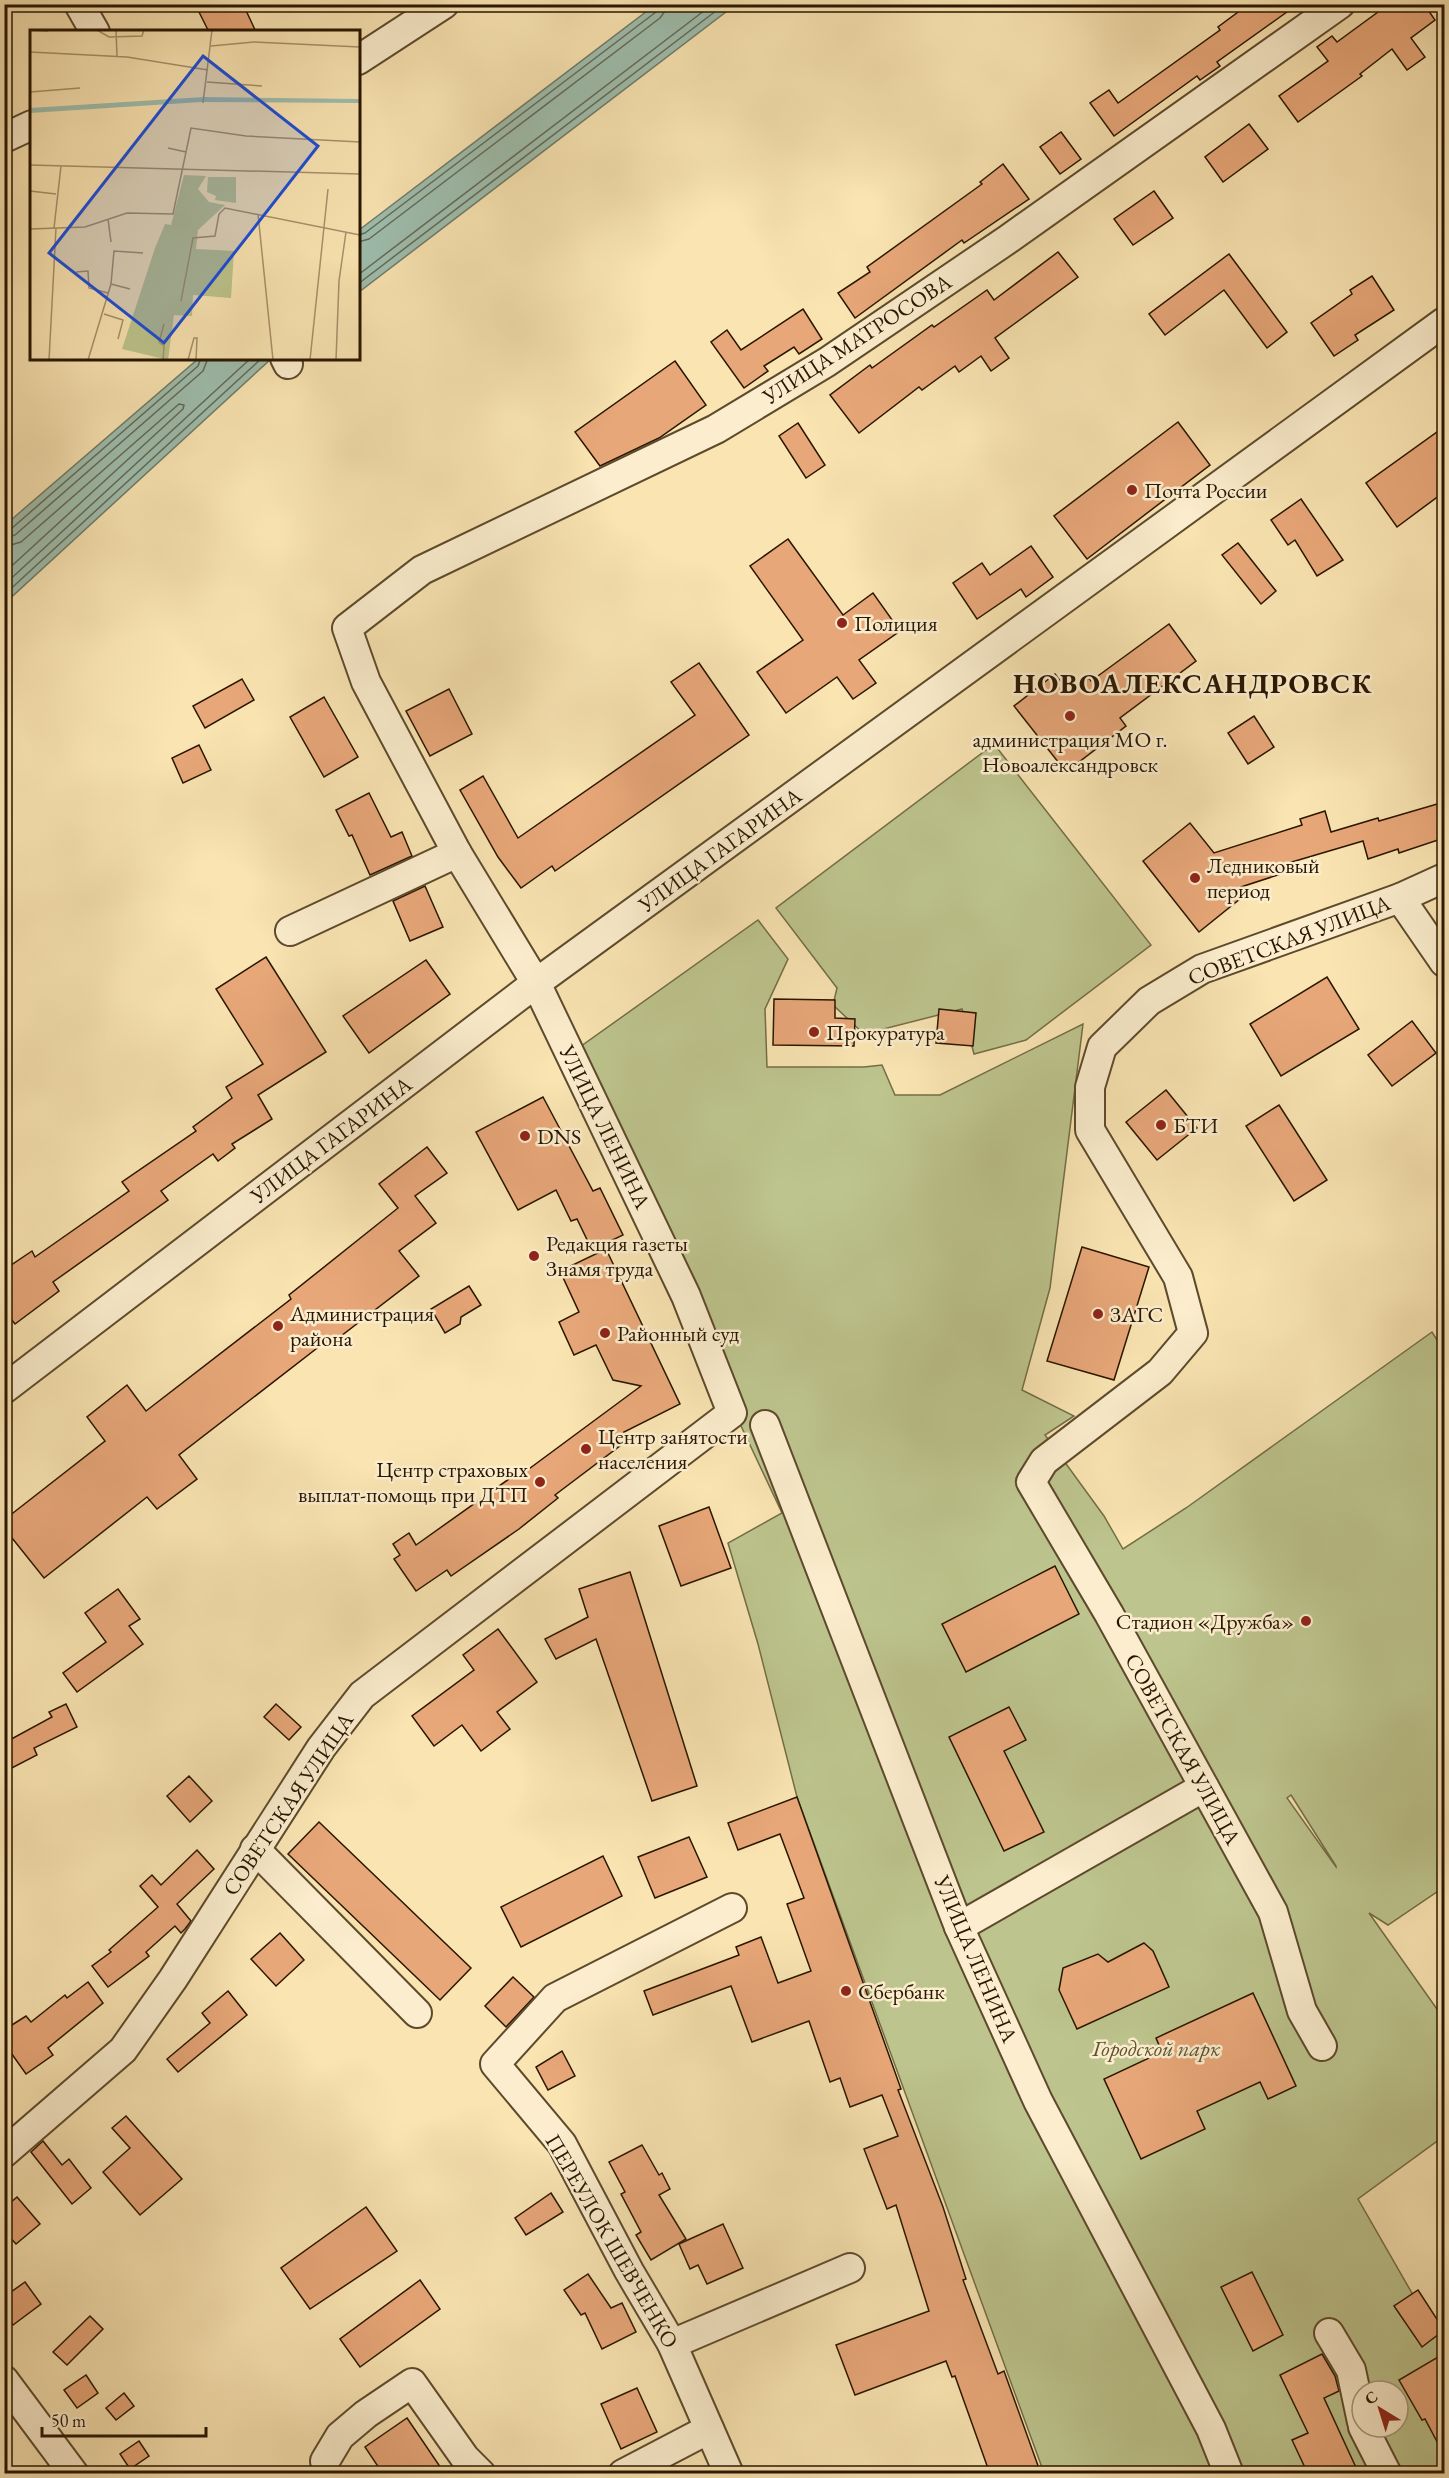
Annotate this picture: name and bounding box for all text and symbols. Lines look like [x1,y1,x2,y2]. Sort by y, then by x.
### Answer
inset map [30,30,360,360]
street label: УЛИЦА МАТРОСОВА [756,267,958,412]
place label: Почта России [1144,476,1268,505]
marker: Почта России [1125,483,1139,497]
place label: Полиция [854,609,938,638]
marker: Полиция [835,616,849,630]
district label: НОВОАЛЕКСАНДРОВСК [1013,665,1373,701]
marker: администрация МО г. Новоалександровск [1063,709,1077,723]
place label: администрация МО г. Новоалександровск [973,725,1168,779]
street label: УЛИЦА ГАГАРИНА [632,781,808,920]
place label: Ледниковый период [1207,851,1320,905]
marker: Ледниковый период [1188,871,1202,885]
street label: СОВЕТСКАЯ УЛИЦА [1184,888,1395,992]
place label: Прокуратура [826,1018,945,1047]
marker: Прокуратура [807,1025,821,1039]
street label: УЛИЦА ЛЕНИНА [552,1039,658,1215]
street label: УЛИЦА ГАГАРИНА [244,1069,418,1211]
place label: БТИ [1173,1111,1218,1140]
marker: БТИ [1154,1118,1168,1132]
place label: DNS [537,1122,581,1151]
marker: DNS [518,1129,532,1143]
place label: Редакция газеты Знамя труда [546,1229,688,1283]
marker: Редакция газеты Знамя труда [527,1249,541,1263]
place label: Администрация района [289,1299,434,1353]
place label: ЗАГС [1110,1300,1163,1329]
marker: ЗАГС [1091,1307,1105,1321]
marker: Администрация района [271,1319,285,1333]
place label: Районный суд [617,1319,739,1348]
marker: Районный суд [598,1326,612,1340]
place label: Центр занятости населения [598,1422,748,1476]
marker: Центр занятости населения [579,1442,593,1456]
place label: Центр страховых выплат-помощь при ДТП [298,1455,529,1509]
marker: Центр страховых выплат-помощь при ДТП [533,1475,547,1489]
place label: Стадион «Дружба» [1116,1607,1294,1636]
marker: Стадион «Дружба» [1299,1614,1313,1628]
street label: СОВЕТСКАЯ УЛИЦА [1118,1648,1248,1851]
street label: СОВЕТСКАЯ УЛИЦА [216,1706,360,1901]
street label: УЛИЦА ЛЕНИНА [927,1870,1025,2048]
place label: Сбербанк [858,1977,945,2006]
marker: Сбербанк [839,1984,853,1998]
park label: Городской парк [1091,2034,1221,2063]
street label: ПЕРЕУЛОК ШЕВЧЕНКО [539,2129,685,2353]
north arrow [1350,2379,1410,2439]
text: С [1360,2386,1382,2409]
scale bar [42,2400,206,2438]
text: 50 m [51,2409,86,2432]

